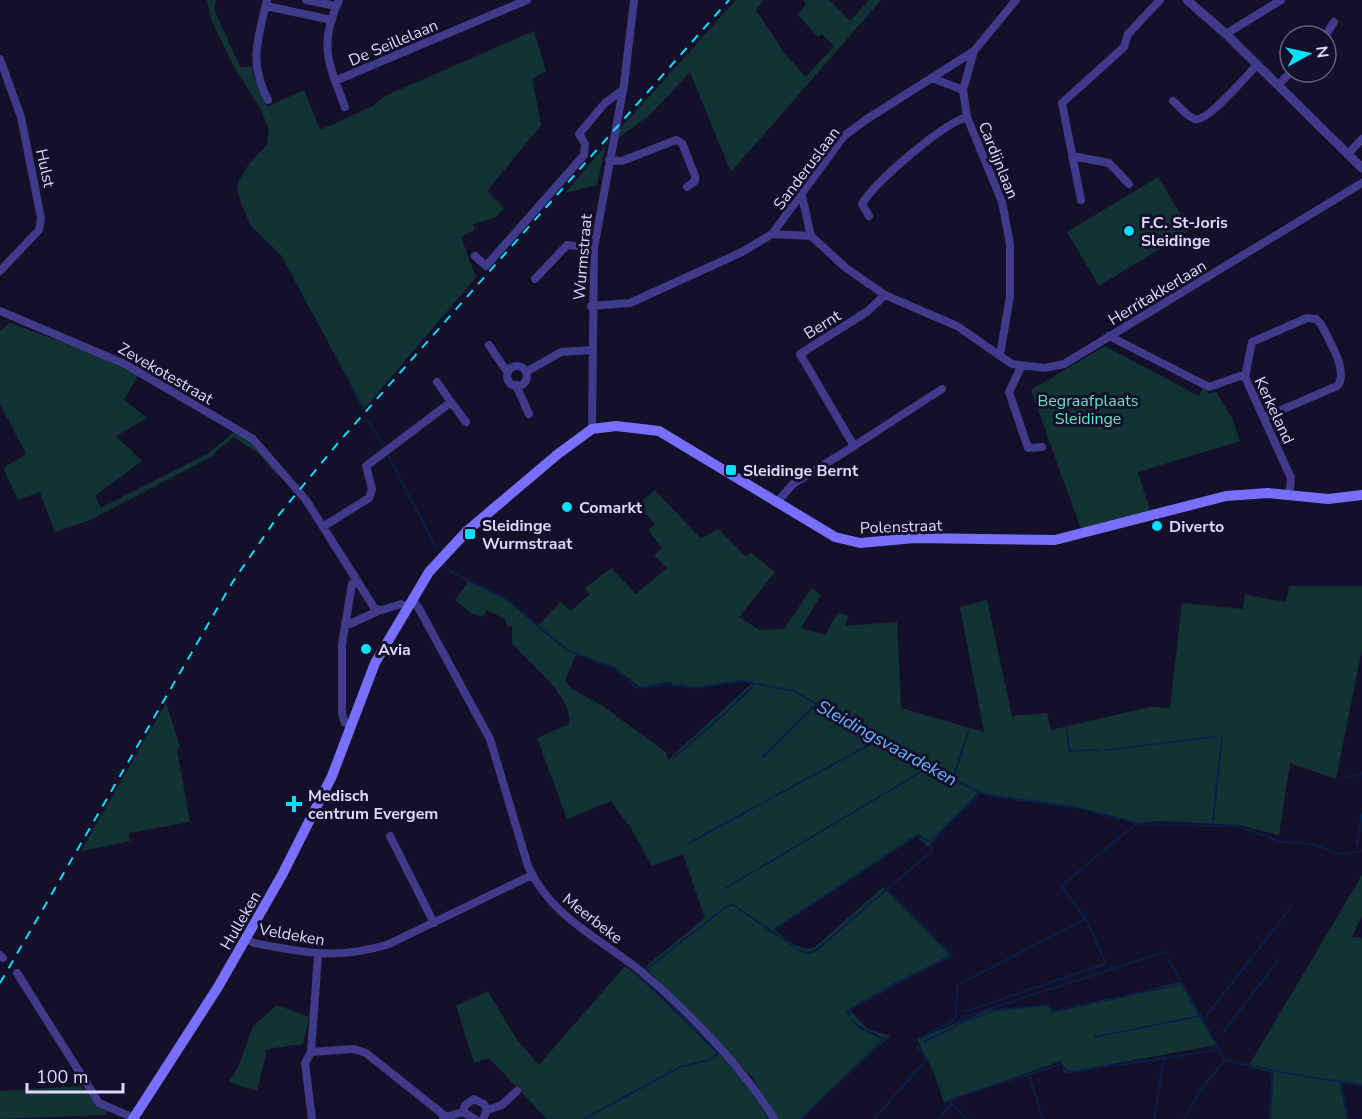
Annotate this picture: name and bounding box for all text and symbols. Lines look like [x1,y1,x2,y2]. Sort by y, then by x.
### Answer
street label: De Seillelaan [345,14,442,72]
north arrow [1278,24,1338,84]
text: N [1310,45,1334,60]
street label: Cardijnlaan [973,119,1024,202]
street label: Sanderuslaan [768,123,845,215]
street label: Hulst [30,147,60,190]
place label: F.C. St-Joris Sleidinge [1141,212,1228,252]
street label: Wurmstraat [568,213,598,301]
marker: F.C. St-Joris Sleidinge [1122,224,1136,238]
street label: Herritakkerlaan [1104,255,1211,331]
street label: Bernt [800,305,846,345]
street label: Zevekotestraat [114,338,217,410]
street label: Kerkeland [1249,373,1299,448]
park label: Begraafplaats Sleidinge [1038,390,1138,430]
place label: Sleidinge Bernt [743,460,859,482]
marker: Sleidinge Bernt [724,463,738,477]
place label: Comarkt [579,497,643,519]
marker: Comarkt [560,500,574,514]
place label: Sleidinge Wurmstraat [482,515,573,555]
street label: Polenstraat [859,515,943,539]
place label: Diverto [1169,516,1224,538]
marker: Diverto [1150,519,1164,533]
marker: Sleidinge Wurmstraat [463,527,477,541]
place label: Avia [378,639,411,661]
marker: Avia [359,642,373,656]
water label: Sleidingsvaardeken [812,694,962,792]
place label: Medisch centrum Evergem [308,785,438,825]
marker: Medisch centrum Evergem [285,795,303,813]
street label: Hulleken [215,887,267,954]
street label: Meerbeke [558,888,627,949]
street label: Veldeken [256,918,326,952]
scale bar [27,1056,123,1094]
text: 100 m [36,1065,88,1089]

